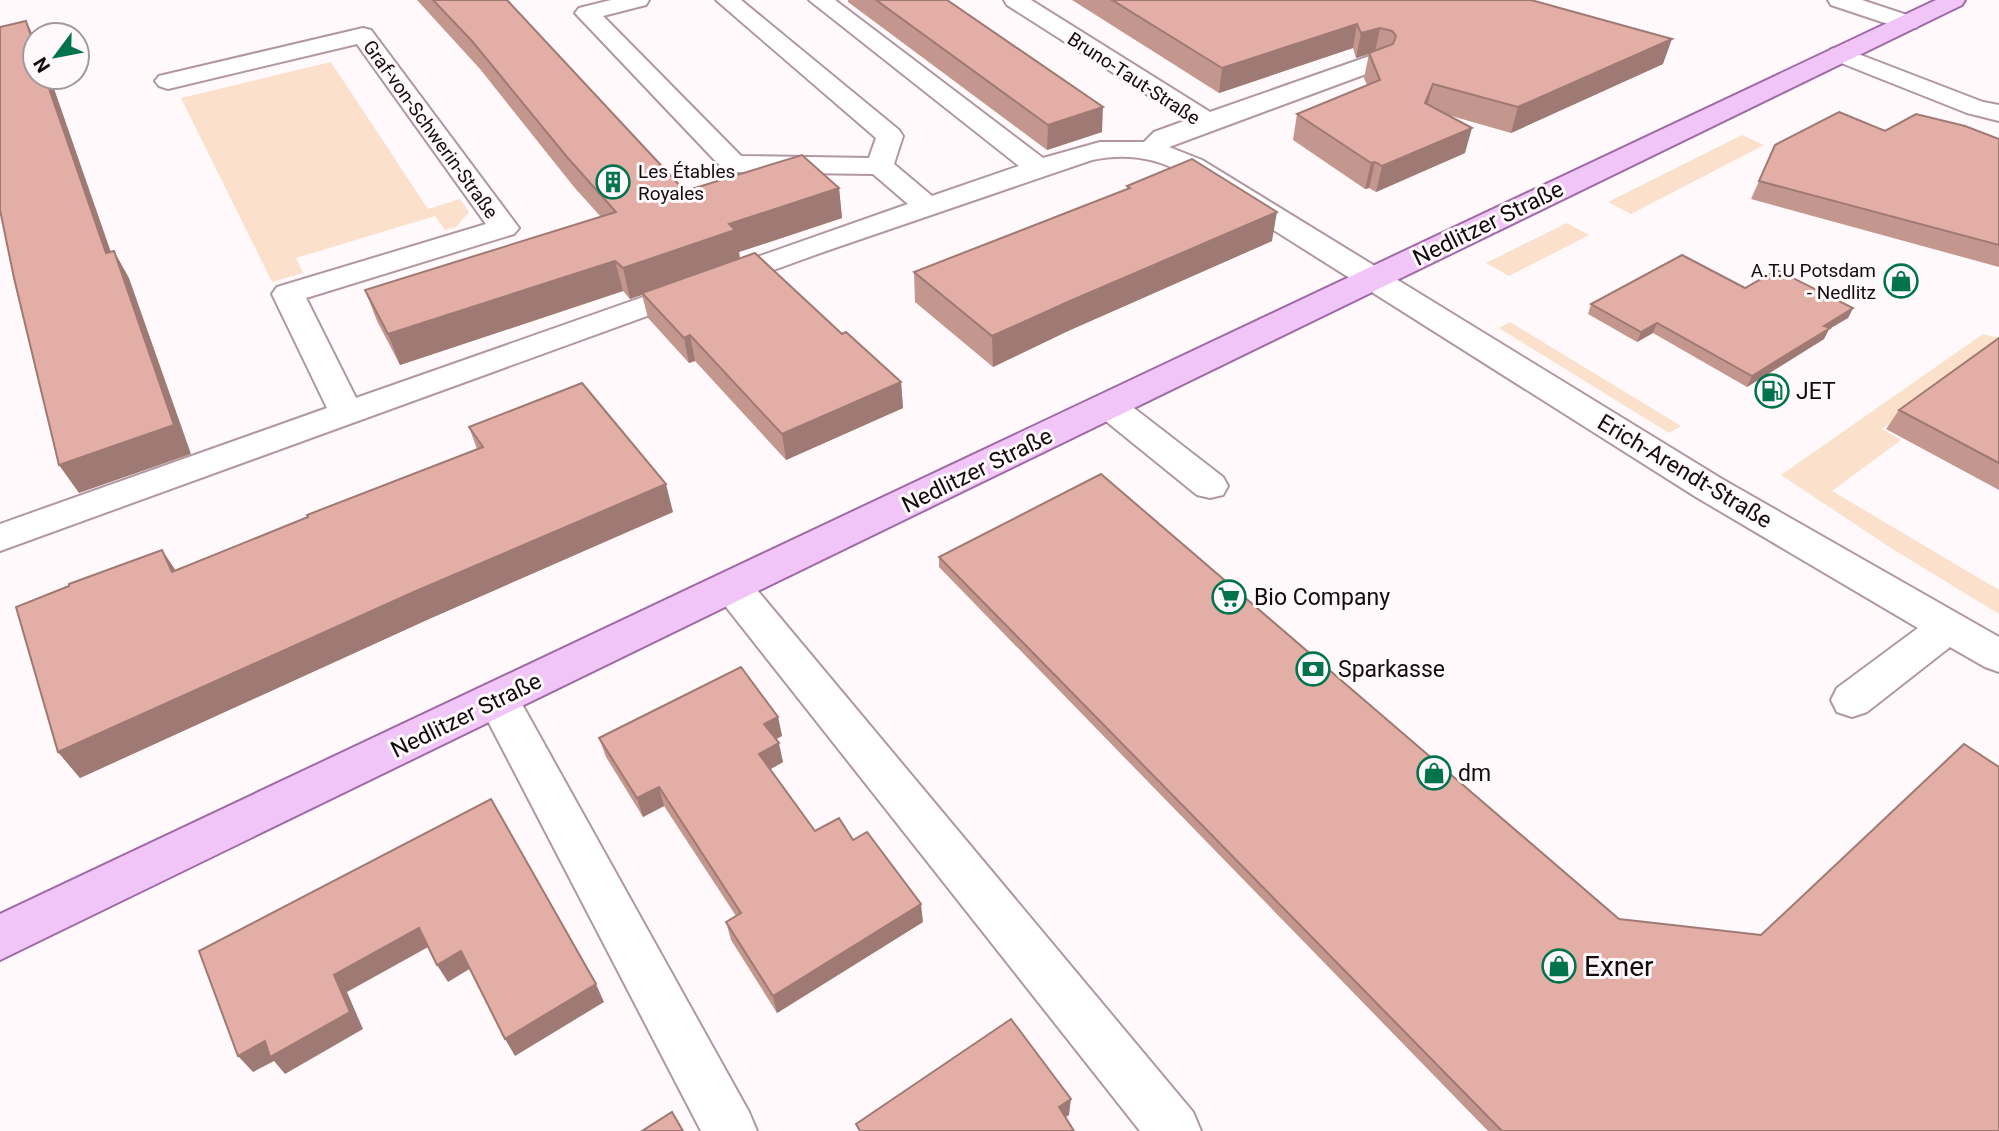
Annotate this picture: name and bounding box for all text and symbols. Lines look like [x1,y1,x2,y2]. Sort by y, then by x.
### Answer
north arrow [21,21,91,91]
street label: Bruno-Taut-Straße [1063,27,1204,130]
street label: Graf-von-Schwerin-Straße [358,36,503,223]
text: N [29,53,55,77]
place label: Les Étables Royales [638,160,735,205]
building icon: Les Étables Royales [594,163,632,201]
street label: Nedlitzer Straße [1409,175,1568,272]
place label: A.T.U Potsdam - Nedlitz [1751,259,1876,304]
shop icon: A.T.U Potsdam - Nedlitz [1882,262,1920,300]
fuel station icon: JET [1753,372,1791,410]
place label: JET [1796,378,1836,405]
street label: Erich-Arendt-Straße [1593,409,1777,534]
street label: Nedlitzer Straße [898,422,1057,519]
supermarket icon: Bio Company [1210,578,1248,616]
place label: Bio Company [1254,584,1390,611]
bank icon: Sparkasse [1294,650,1332,688]
place label: Sparkasse [1338,656,1445,683]
street label: Nedlitzer Straße [387,667,546,764]
shop icon: dm [1415,754,1453,792]
place label: dm [1458,760,1491,787]
shop icon: Exner [1540,947,1578,985]
place label: Exner [1584,950,1654,983]

